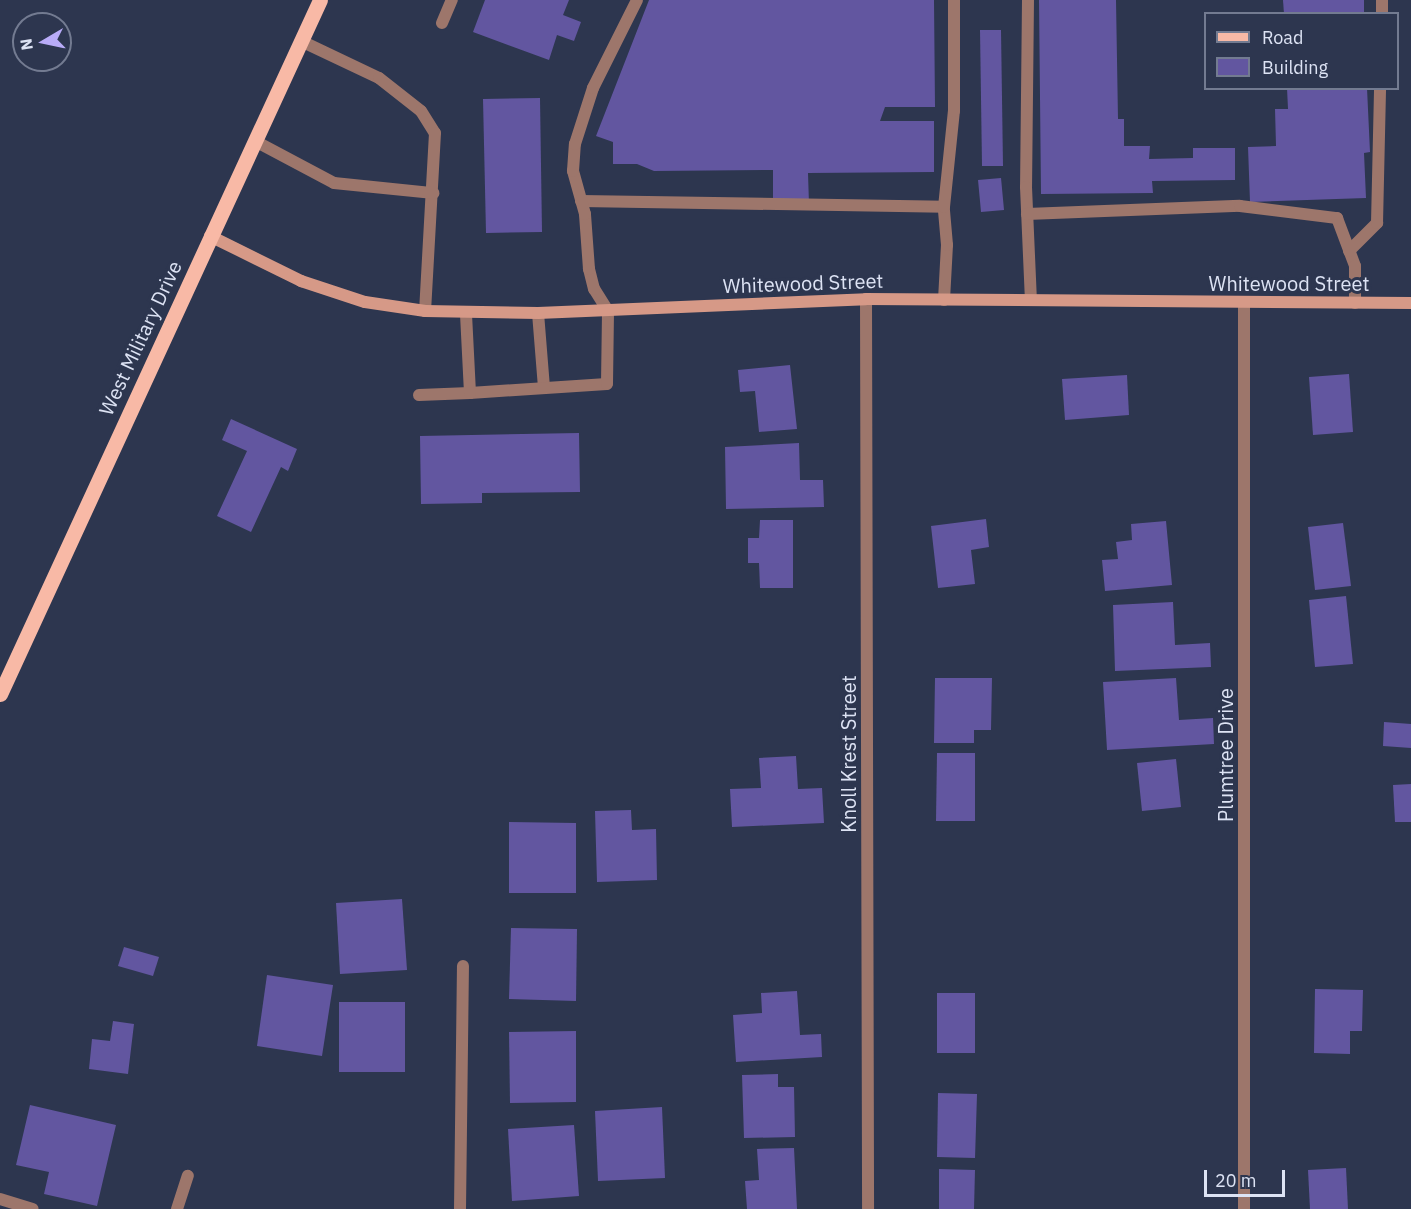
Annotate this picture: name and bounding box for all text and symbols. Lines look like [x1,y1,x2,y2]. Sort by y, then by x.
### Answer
north arrow [12,12,72,72]
legend [1204,12,1399,90]
text: Road [1262,26,1303,49]
text: N [15,37,37,52]
text: Building [1262,56,1328,79]
street label: West Military Drive [94,257,186,419]
street label: Whitewood Street [722,268,884,298]
street label: Whitewood Street [1209,271,1369,295]
street label: Knoll Krest Street [836,675,860,833]
street label: Plumtree Drive [1213,688,1237,822]
scale bar [1207,1158,1288,1196]
text: 20 m [1215,1169,1257,1192]

